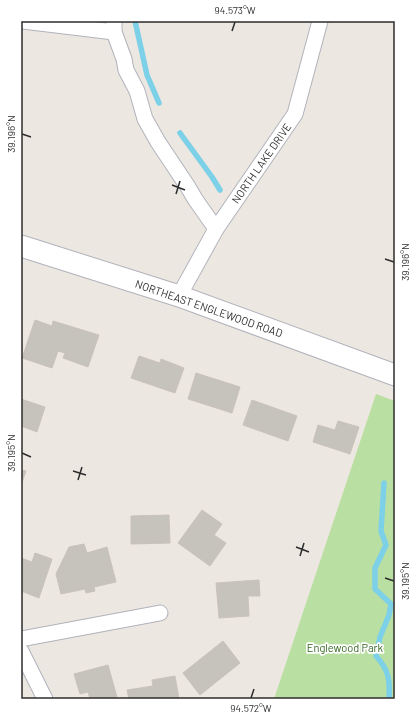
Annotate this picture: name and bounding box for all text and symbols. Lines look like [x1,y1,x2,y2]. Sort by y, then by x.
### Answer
text: 94.573°W [214,4,256,16]
text: 39.196°N [5,115,17,153]
street label: NORTH LAKE DRIVE [228,120,294,206]
text: 39.196°N [399,243,411,281]
street label: NORTHEAST ENGLEWOOD ROAD [134,277,285,339]
text: 39.195°N [5,434,17,472]
text: 39.195°N [399,562,411,600]
park label: Englewood Park [307,641,384,654]
text: 94.572°W [230,702,272,714]

